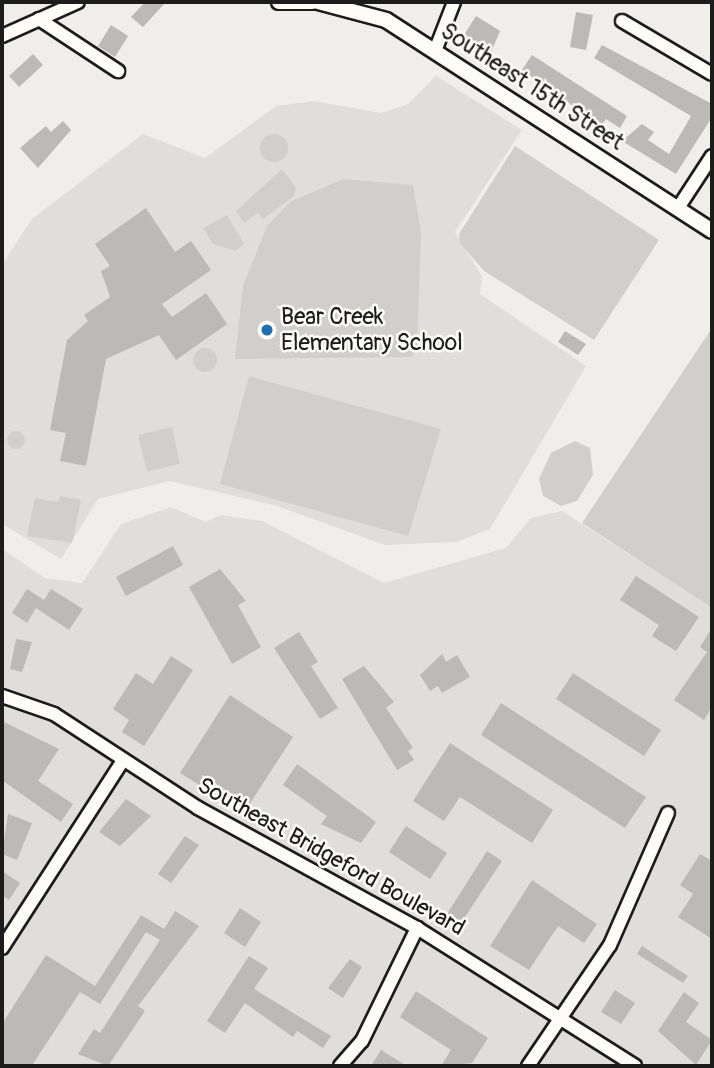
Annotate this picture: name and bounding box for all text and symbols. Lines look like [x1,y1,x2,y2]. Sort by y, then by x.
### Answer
street label: Southeast 15th Street [435,17,629,157]
place label: Bear Creek Elementary School [281,303,463,357]
marker: Bear Creek Elementary School [259,322,275,338]
street label: Southeast Bridgeford Boulevard [192,772,470,942]

